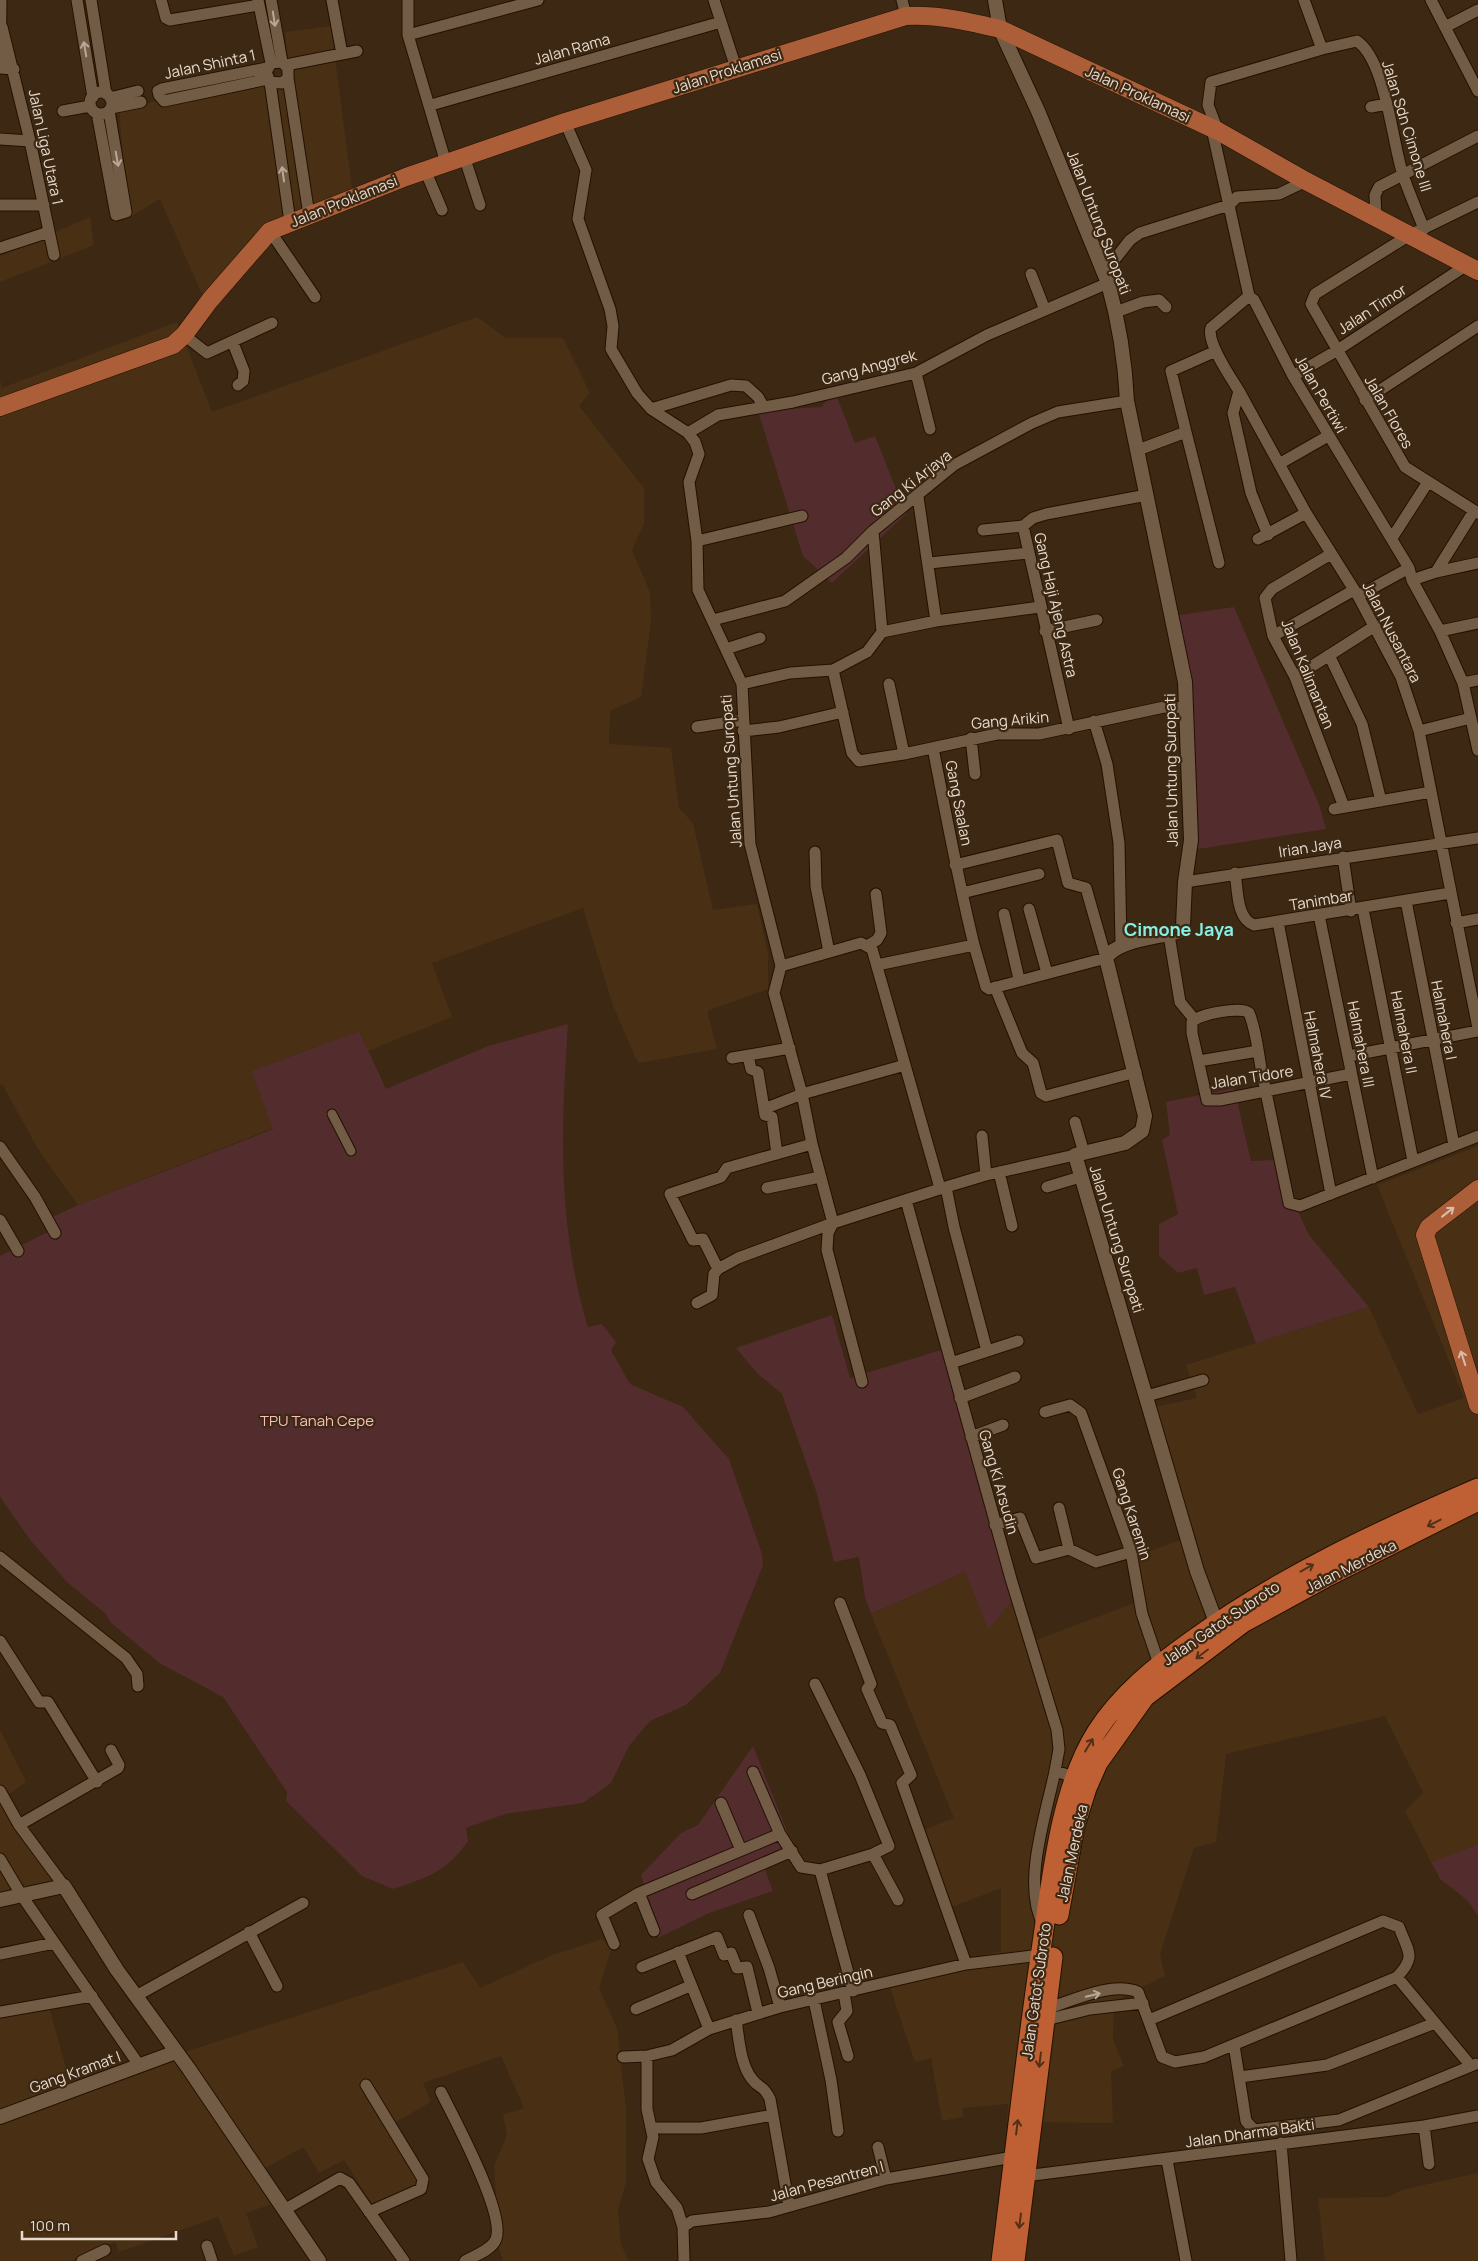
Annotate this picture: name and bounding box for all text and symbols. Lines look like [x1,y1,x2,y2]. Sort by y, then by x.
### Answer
one-way arrow [270,10,280,26]
street label: Jalan Rama [532,28,612,70]
one-way arrow [79,41,89,57]
street label: Jalan Proklamasi [670,43,784,99]
street label: Jalan Shinta 1 [162,44,258,84]
street label: Jalan Sdn Cimone III [1377,58,1437,194]
street label: Jalan Proklamasi [1082,60,1194,128]
street label: Jalan Liga Utara 1 [24,87,68,207]
street label: Jalan Untung Suropati [1062,147,1136,297]
one-way arrow [112,150,122,166]
one-way arrow [278,166,288,182]
street label: Jalan Proklamasi [287,170,401,232]
street label: Jalan Timor [1333,279,1411,339]
street label: Gang Anggrek [819,344,919,390]
street label: Jalan Pertiwi [1290,351,1352,437]
street label: Jalan Flores [1360,372,1418,452]
street label: Gang Ki Arjaya [866,445,956,521]
street label: Gang Haji Ajeng Astra [1029,531,1083,679]
street label: Jalan Nusantara [1357,578,1427,686]
street label: Jalan Kalimantan [1276,616,1340,732]
street label: Jalan Untung Suropati [1159,693,1183,847]
street label: Jalan Untung Suropati [715,694,747,848]
street label: Gang Arikin [970,706,1050,734]
street label: Gang Saalan [940,759,978,847]
street label: Irian Jaya [1277,832,1343,862]
street label: Tanimbar [1288,885,1355,915]
district label: Cimone Jaya [1124,917,1234,941]
street label: Halmahera I [1426,978,1462,1062]
street label: Halmahera II [1386,989,1422,1075]
street label: Halmahera III [1342,999,1380,1089]
street label: Halmahera IV [1299,1009,1337,1101]
street label: Jalan Tidore [1209,1060,1295,1094]
street label: Jalan Untung Suropati [1085,1163,1149,1315]
one-way arrow [1441,1207,1454,1218]
one-way arrow [1458,1351,1468,1367]
park label: TPU Tanah Cepe [260,1410,374,1431]
street label: Gang Ki Arsudin [974,1427,1024,1537]
street label: Gang Karemin [1107,1465,1157,1563]
one-way arrow [1427,1518,1442,1528]
street label: Jalan Merdeka [1302,1534,1400,1598]
one-way arrow [1299,1562,1314,1572]
street label: Jalan Gatot Subroto [1158,1576,1284,1670]
one-way arrow [1195,1649,1209,1659]
one-way arrow [1084,1739,1094,1753]
street label: Jalan Merdeka [1051,1802,1093,1904]
street label: Jalan Gatot Subroto [1016,1921,1056,2060]
street label: Gang Beringin [775,1961,875,2003]
one-way arrow [1084,1990,1100,1999]
street label: Gang Kramat I [26,2046,124,2098]
one-way arrow [1035,2052,1045,2068]
street label: Jalan Dharma Bakti [1184,2114,1316,2152]
one-way arrow [1012,2119,1022,2135]
street label: Jalan Pesantren I [768,2156,886,2206]
scale bar [22,2208,176,2240]
one-way arrow [1015,2213,1025,2229]
text: 100 m [30,2215,70,2236]

